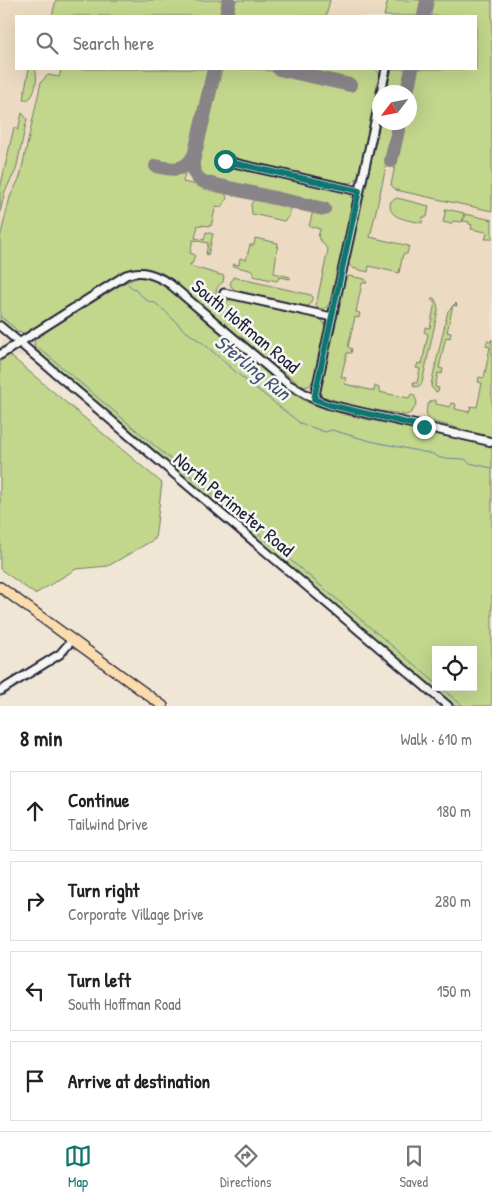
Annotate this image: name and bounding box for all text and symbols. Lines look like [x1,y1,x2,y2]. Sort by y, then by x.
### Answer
search box [15,15,477,70]
icon: search [33,29,61,57]
text: Search here [73,30,154,56]
north arrow [372,85,417,130]
route start [214,150,237,173]
street label: South Hoffman Road [186,273,306,379]
water label: Sterling Run [209,328,298,408]
route end [413,416,436,439]
street label: North Perimeter Road [168,446,300,562]
map controls [432,646,477,691]
button: locate [432,646,477,691]
text: 8 min [20,724,62,753]
text: Walk · 610 m [400,728,472,750]
text: Continue [68,787,129,813]
icon: ahead [21,797,49,825]
text: 180 m [437,800,471,822]
text: Tailwind Drive [68,813,148,835]
text: Turn right [68,877,139,903]
icon: right [21,887,49,915]
text: 280 m [435,890,471,912]
text: Corporate Village Drive [68,903,204,925]
text: Turn left [68,967,131,993]
icon: left [21,977,49,1005]
text: 150 m [437,980,471,1002]
text: South Hoffman Road [68,993,181,1015]
icon: arrive [21,1067,49,1095]
text: Arrive at destination [68,1068,210,1094]
tab: Map [64,1142,92,1191]
tab: Directions [220,1142,271,1191]
tab: Saved [399,1142,428,1191]

